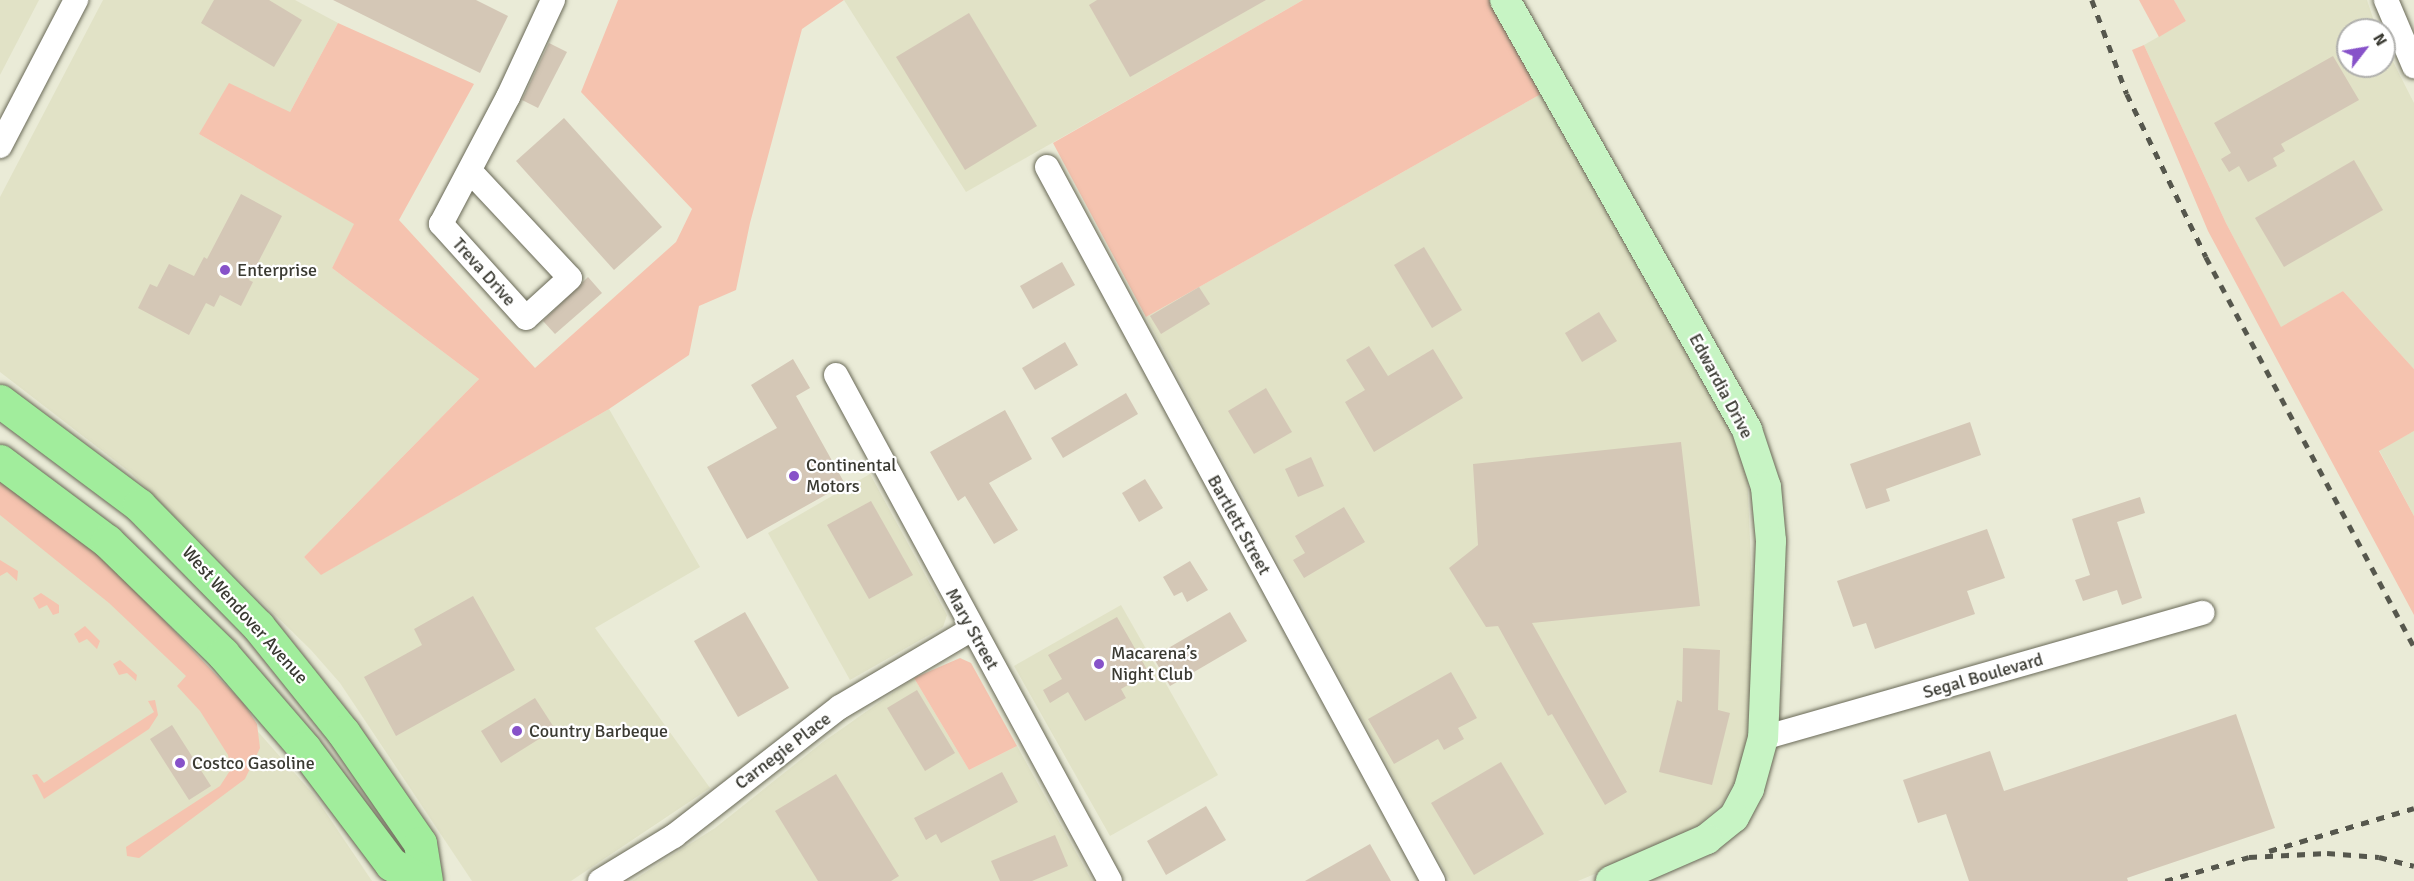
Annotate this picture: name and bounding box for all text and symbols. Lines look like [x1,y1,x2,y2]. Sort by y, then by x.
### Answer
north arrow [2336,18,2396,78]
text: N [2368,30,2391,50]
street label: Treva Drive [448,233,520,311]
place label: Enterprise [237,259,317,281]
marker: Enterprise [218,263,232,277]
street label: Edwardia Drive [1684,330,1758,442]
place label: Continental Motors [806,455,897,498]
marker: Continental Motors [787,469,801,483]
street label: Bartlett Street [1203,471,1275,579]
street label: West Wendover Avenue [178,542,312,688]
street label: Mary Street [941,584,1003,674]
place label: Macarena’s Night Club [1111,643,1197,686]
street label: Segal Boulevard [1920,649,2046,703]
marker: Macarena’s Night Club [1092,657,1106,671]
street label: Carnegie Place [731,708,835,794]
place label: Country Barbeque [529,720,668,742]
marker: Country Barbeque [510,724,524,738]
place label: Costco Gasoline [192,752,315,774]
marker: Costco Gasoline [173,756,187,770]

